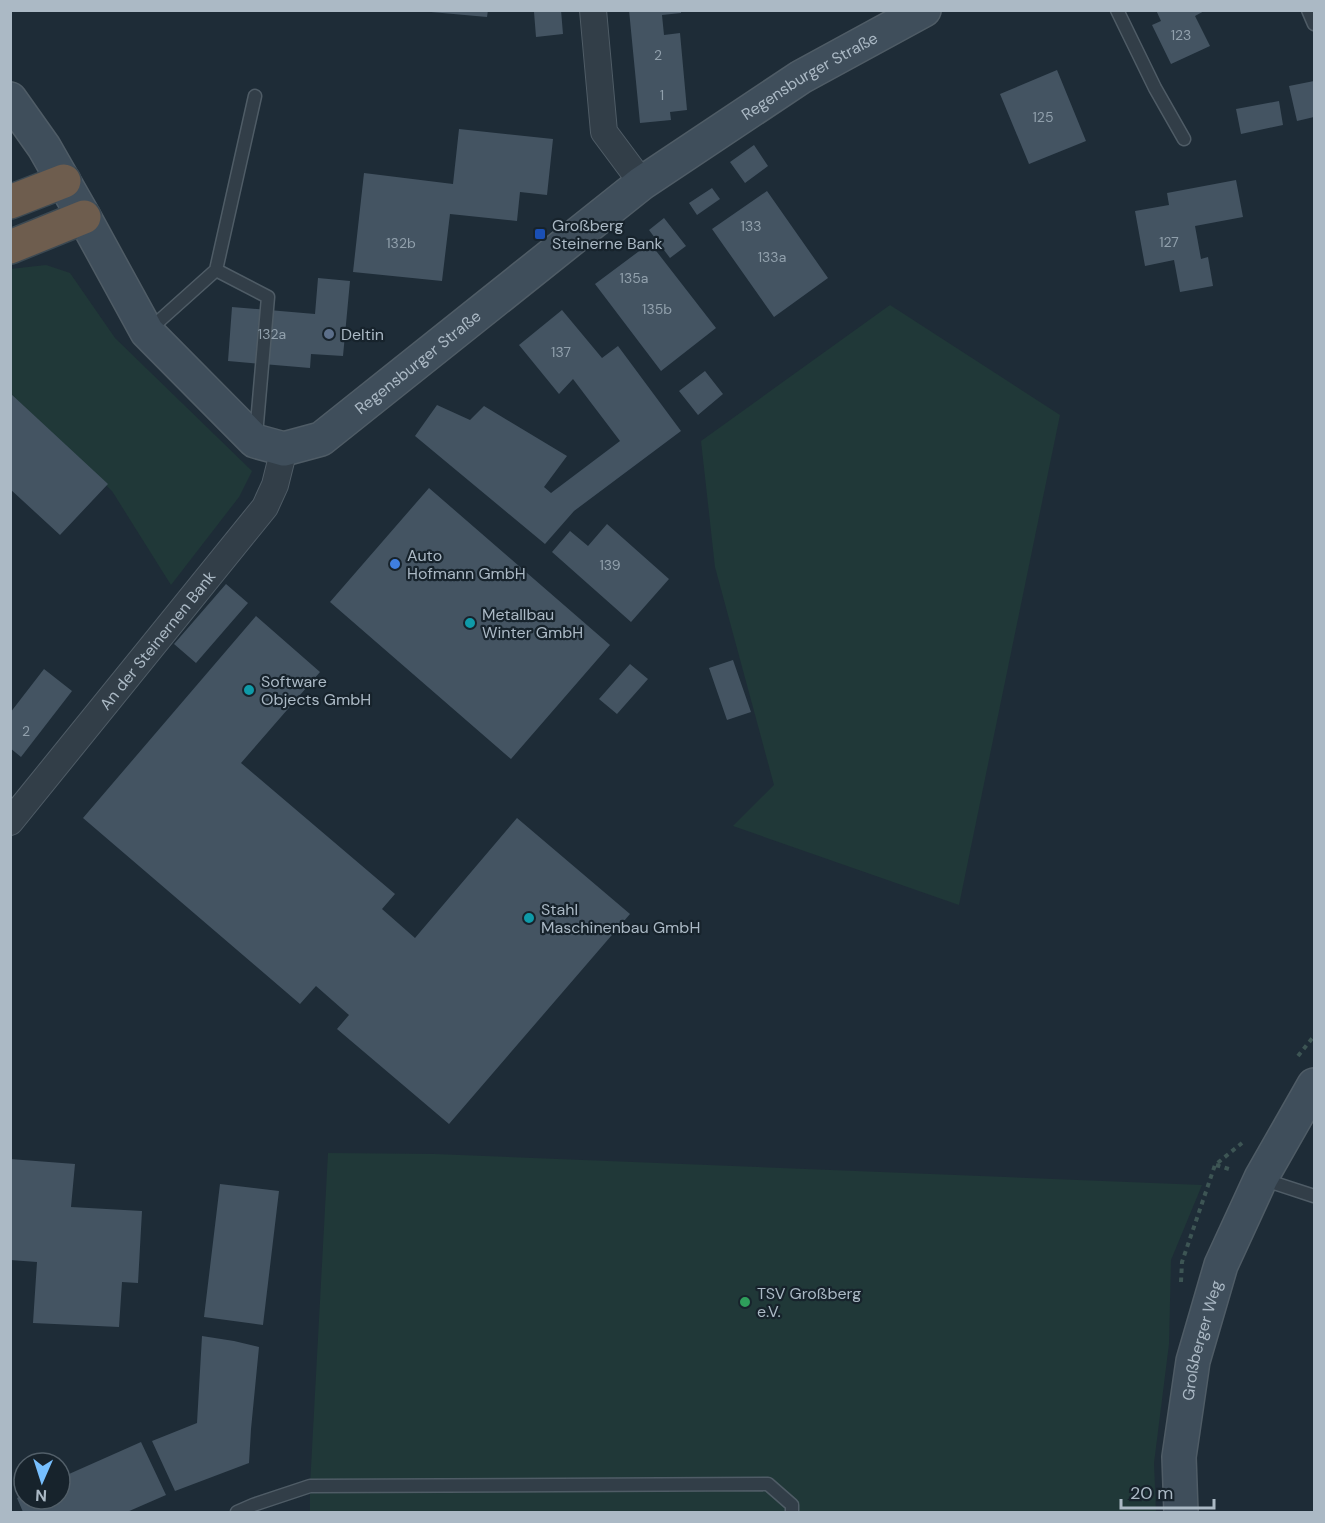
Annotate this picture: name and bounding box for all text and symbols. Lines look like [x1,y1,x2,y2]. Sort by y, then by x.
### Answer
house number: 123 [1171,26,1191,44]
street label: Regensburger Straße [737,27,881,124]
house number: 2 [654,46,662,64]
house number: 1 [660,86,664,104]
house number: 125 [1033,108,1053,126]
place label: Großberg Steinerne Bank [552,215,663,254]
house number: 133 [741,217,761,235]
marker: Großberg Steinerne Bank [533,227,547,241]
house number: 127 [1159,233,1179,251]
house number: 132b [386,234,416,252]
house number: 133a [758,248,786,266]
house number: 135a [620,269,648,287]
house number: 135b [642,300,672,318]
street label: Regensburger Straße [350,305,485,419]
place label: Deltin [341,324,384,345]
house number: 132a [258,325,286,343]
marker: Deltin [322,327,336,341]
house number: 137 [551,343,571,361]
place label: Auto Hofmann GmbH [407,545,526,584]
house number: 139 [599,556,621,574]
marker: Auto Hofmann GmbH [388,557,402,571]
street label: An der Steinernen Bank [95,566,220,714]
place label: Metallbau Winter GmbH [482,604,583,643]
marker: Metallbau Winter GmbH [463,616,477,630]
place label: Software Objects GmbH [261,671,371,710]
marker: Software Objects GmbH [242,683,256,697]
house number: 2 [22,722,30,740]
place label: Stahl Maschinenbau GmbH [541,899,700,938]
marker: Stahl Maschinenbau GmbH [522,911,536,925]
street label: Großberger Weg [1177,1278,1226,1402]
place label: TSV Großberg e.V. [757,1283,861,1322]
marker: TSV Großberg e.V. [738,1295,752,1309]
north arrow [12,1451,72,1511]
scale bar [1121,1472,1214,1510]
text: 20 m [1130,1481,1173,1505]
text: N [35,1485,48,1506]

